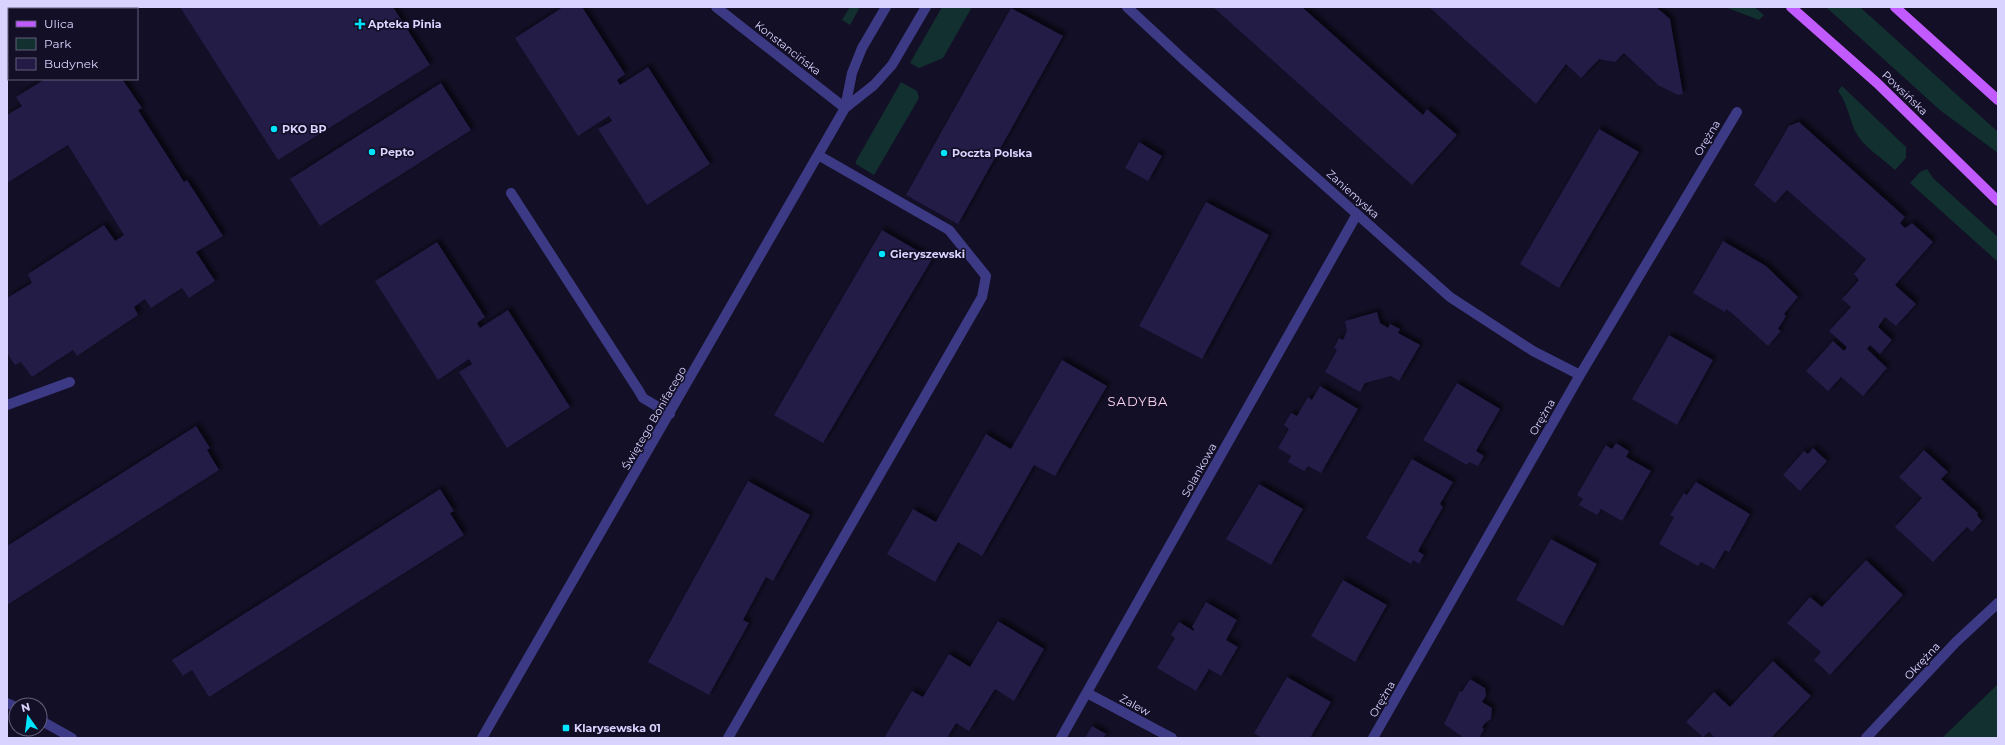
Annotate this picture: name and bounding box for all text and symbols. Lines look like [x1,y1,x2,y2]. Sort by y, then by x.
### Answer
legend [8,8,138,80]
text: Ulica [44,16,74,31]
place label: Apteka Pinia [367,17,442,31]
street label: Konstancińska [752,18,824,78]
marker: Apteka Pinia [355,19,365,29]
text: Park [44,36,72,51]
text: Budynek [44,56,99,71]
street label: Powsińska [1879,68,1931,118]
street label: Orężna [1691,117,1723,159]
place label: PKO BP [282,122,327,136]
marker: PKO BP [269,124,279,134]
place label: Pepto [380,145,414,159]
place label: Poczta Polska [952,146,1032,160]
marker: Pepto [367,147,377,157]
marker: Poczta Polska [939,148,949,158]
street label: Zaniemyska [1324,167,1382,221]
place label: Gieryszewski [890,247,965,261]
marker: Gieryszewski [877,249,887,259]
street label: Świętego Bonifacego [619,364,689,472]
district label: SADYBA [1108,393,1168,409]
street label: Orężna [1526,396,1558,438]
street label: Solankowa [1178,441,1220,499]
street label: Okrężna [1901,639,1943,683]
street label: Orężna [1366,678,1398,720]
street label: Zalew [1117,691,1153,719]
north arrow [8,697,48,737]
text: N [20,699,32,715]
place label: Klarysewska 01 [574,721,661,735]
marker: Klarysewska 01 [561,723,571,733]

